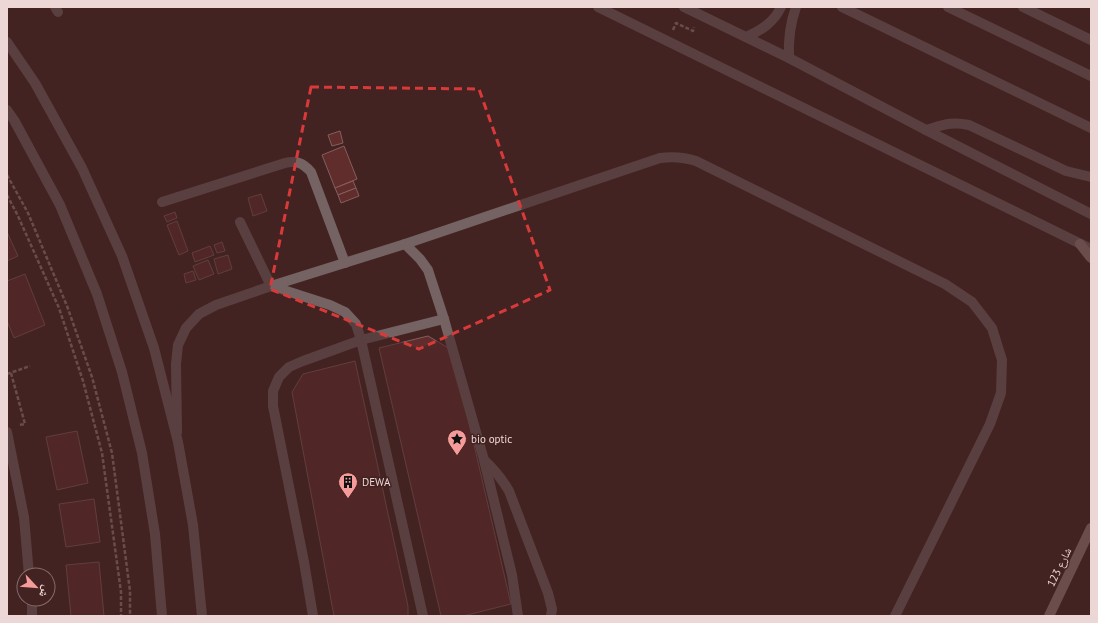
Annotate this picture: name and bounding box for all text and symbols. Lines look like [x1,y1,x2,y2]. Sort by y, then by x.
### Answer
place icon: bio optic [446,428,468,456]
place label: bio optic [471,432,512,446]
building icon: DEWA [337,471,359,499]
place label: DEWA [362,475,391,489]
street label: شارع 123 [1044,545,1074,589]
north arrow [16,567,56,607]
text: ش [35,583,54,600]

